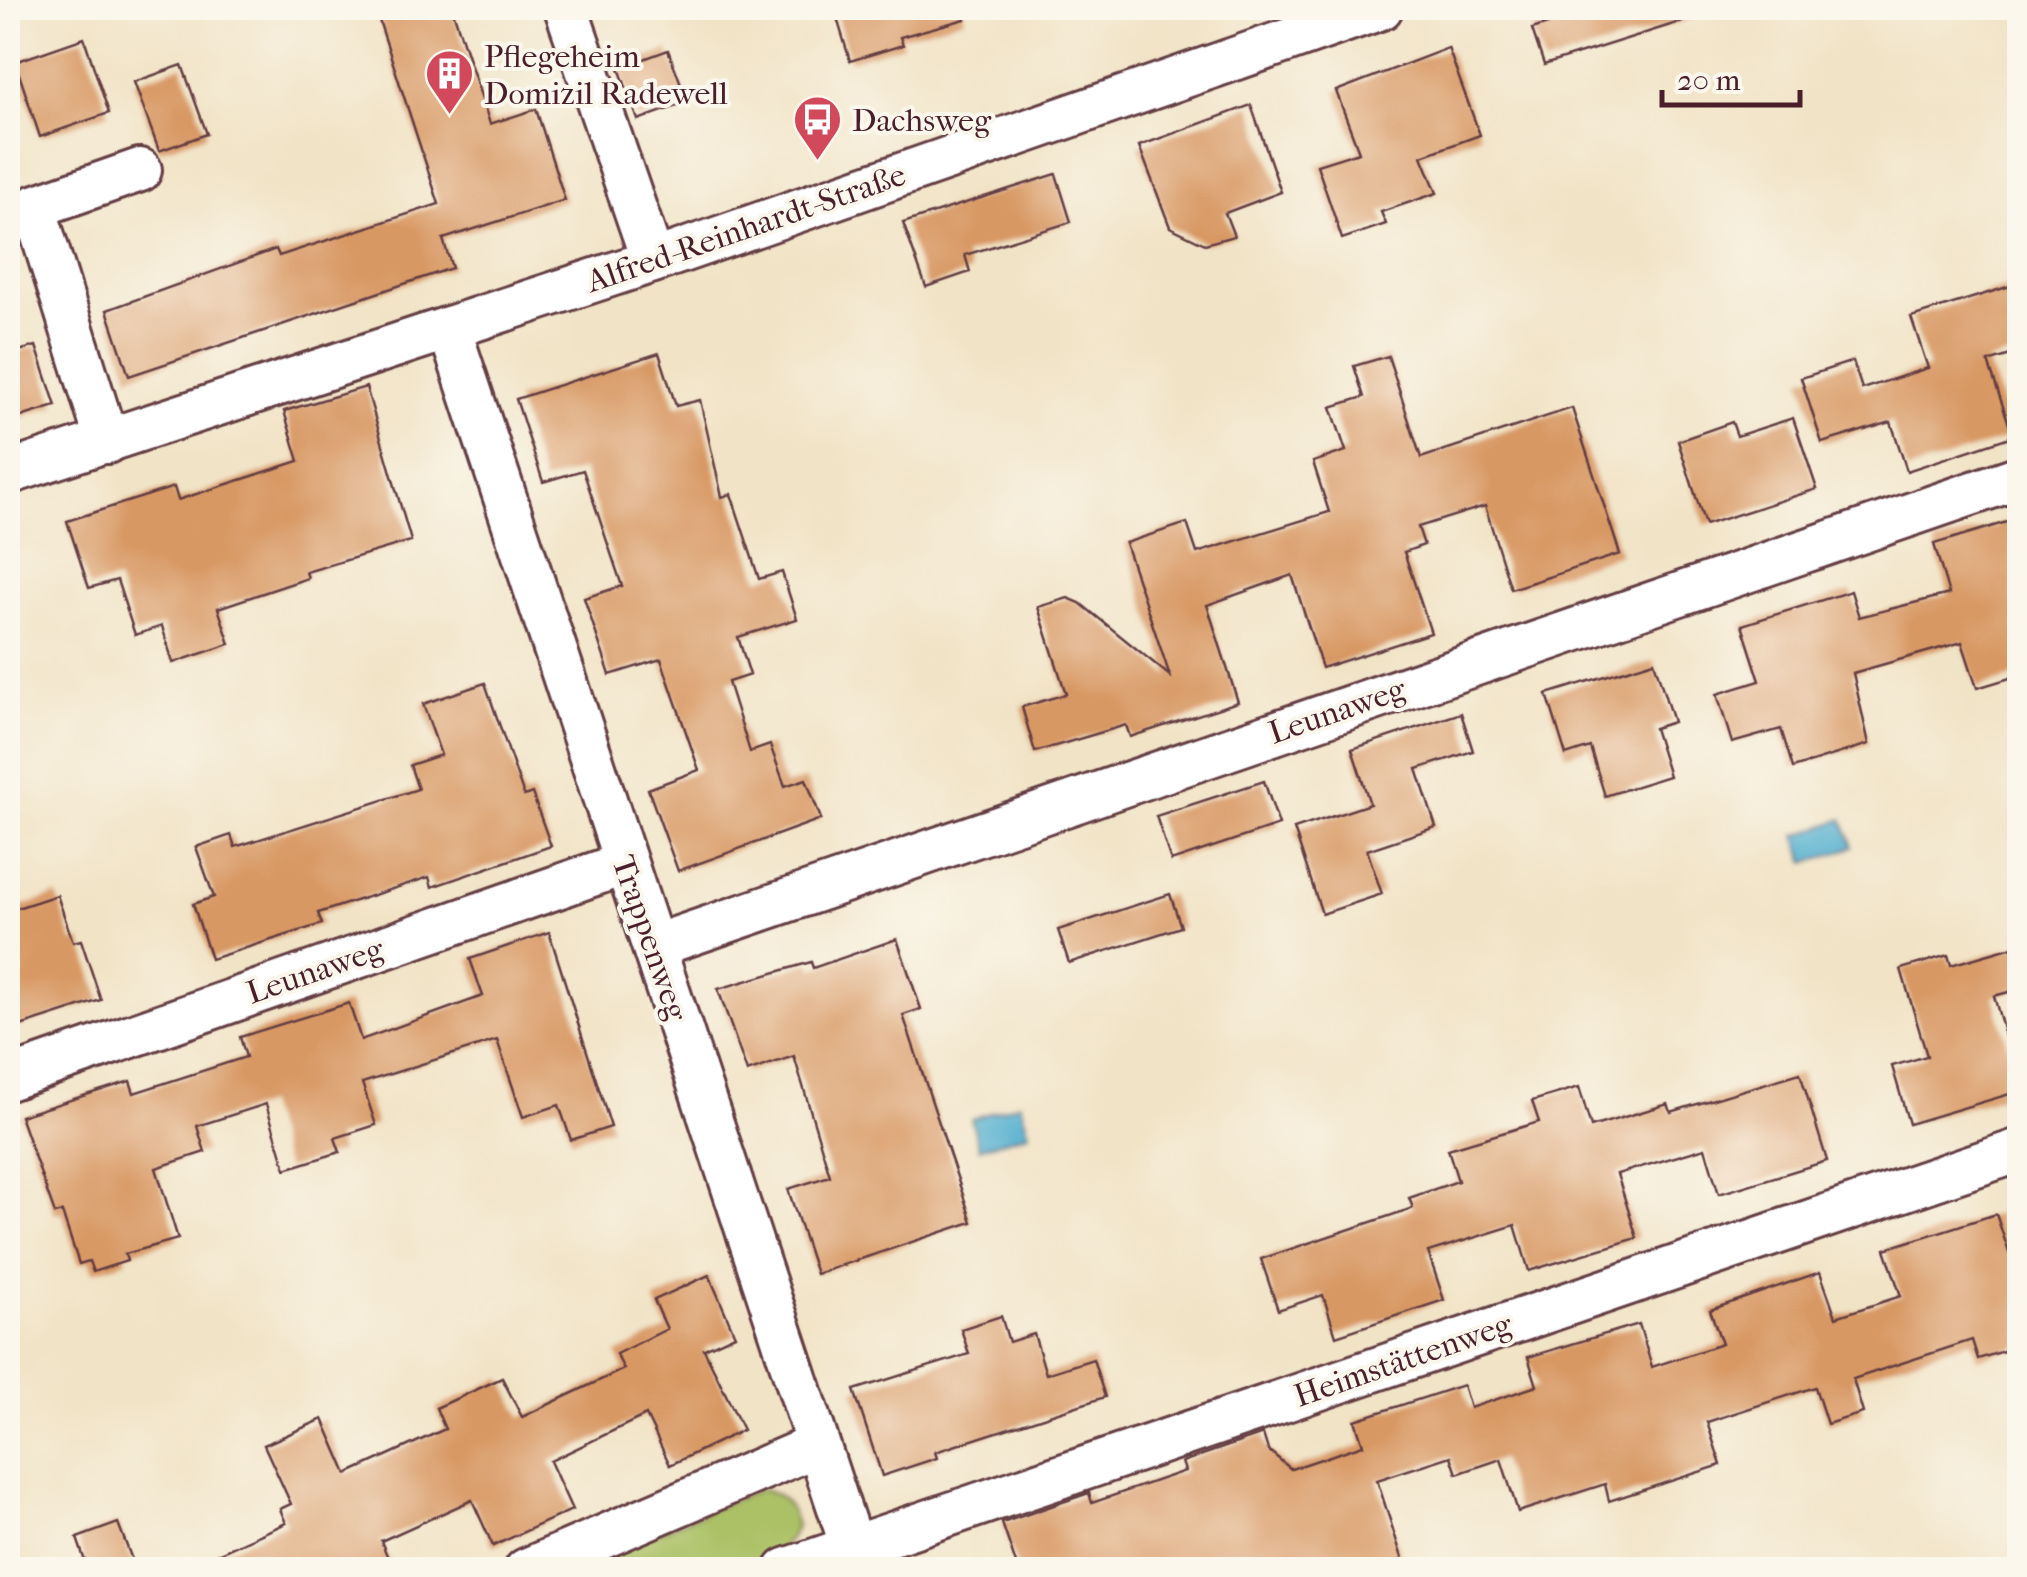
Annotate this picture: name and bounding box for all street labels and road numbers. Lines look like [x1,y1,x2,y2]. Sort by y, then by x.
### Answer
street label: Alfred-Reinhardt-Straße [580,156,910,301]
street label: Leunaweg [1264,670,1411,752]
street label: Trappenweg [604,850,696,1026]
street label: Leunaweg [242,930,389,1012]
street label: Heimstättenweg [1289,1305,1517,1415]

